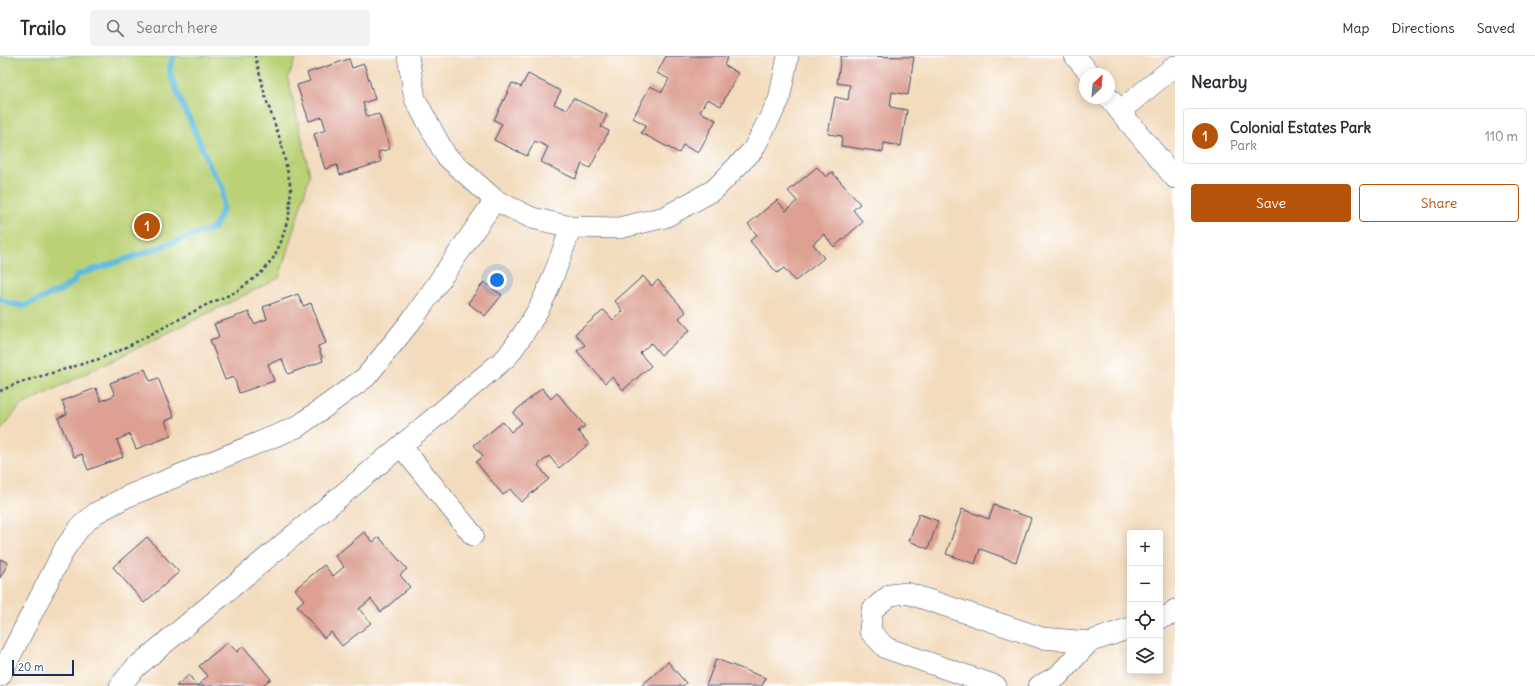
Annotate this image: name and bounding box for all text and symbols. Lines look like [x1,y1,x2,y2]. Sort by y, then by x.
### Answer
search box [90,10,370,46]
text: Trailo [20,16,66,40]
icon: search [104,17,126,39]
text: Search here [136,18,218,37]
text: Map [1342,19,1369,37]
text: Directions [1391,19,1455,37]
text: Saved [1477,19,1515,37]
north arrow [1079,68,1115,104]
text: Nearby [1191,71,1247,93]
text: Colonial Estates Park [1230,118,1371,137]
text: 1 [1202,128,1208,145]
text: 110 m [1485,128,1518,145]
text: Park [1230,137,1257,154]
button: Save [1191,184,1351,222]
button: Share [1359,184,1519,222]
pin: 1 [134,211,160,241]
your location [487,270,507,290]
map controls [1127,530,1163,674]
button: + [1127,530,1163,566]
button: − [1127,566,1163,602]
button: locate [1127,602,1163,638]
button: layers [1127,638,1163,674]
scale bar [12,658,74,677]
text: 20 m [18,660,44,674]

